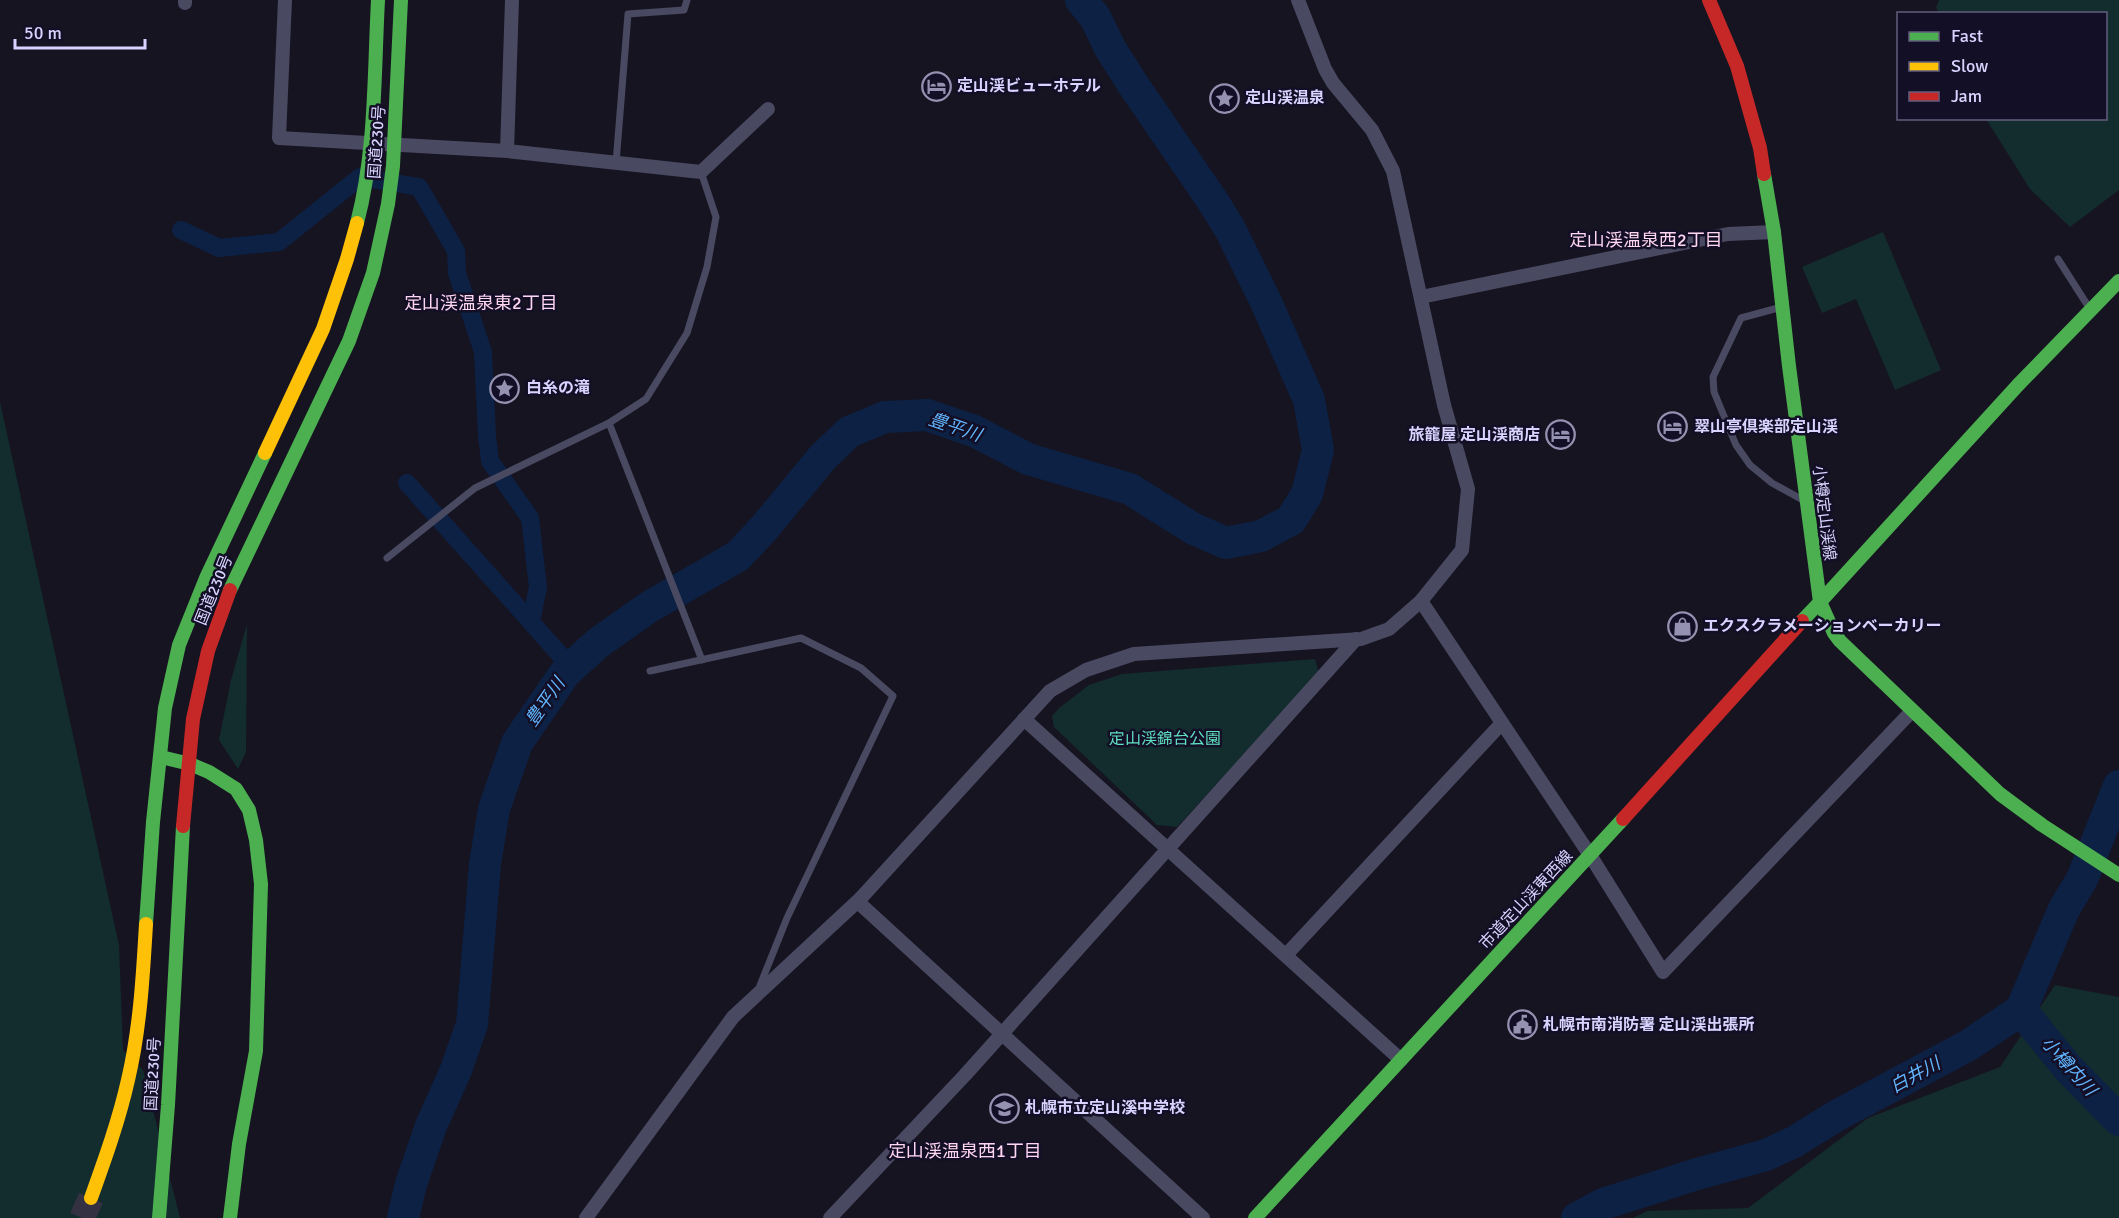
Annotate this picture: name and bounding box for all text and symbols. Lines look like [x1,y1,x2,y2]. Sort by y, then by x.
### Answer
scale bar [15,12,146,50]
legend [1897,12,2107,120]
text: 50 m [24,22,62,44]
text: Fast [1951,25,1983,47]
text: Slow [1951,55,1988,77]
hotel icon: 定山渓ビューホテル [920,70,952,102]
place label: 定山渓ビューホテル [957,76,1101,96]
place icon: 定山渓温泉 [1208,82,1240,114]
text: Jam [1951,85,1982,107]
place label: 定山渓温泉 [1245,88,1325,108]
street label: 国道230号 [364,104,390,180]
district label: 定山渓温泉西2丁目 [1569,229,1723,251]
district label: 定山渓温泉東2丁目 [404,292,558,314]
place icon: 白糸の滝 [489,372,521,404]
place label: 白糸の滝 [526,378,590,398]
water label: 豊平川 [926,408,986,447]
hotel icon: 翠山亭倶楽部定山渓 [1657,411,1689,443]
place label: 翠山亭倶楽部定山渓 [1694,417,1838,437]
hotel icon: 旅籠屋 定山渓商店 [1545,419,1577,451]
place label: 旅籠屋 定山渓商店 [1408,425,1540,445]
street label: 小樽定山渓線 [1808,464,1840,562]
street label: 国道230号 [191,552,237,628]
shop icon: エクスクラメーションベーカリー [1666,610,1698,642]
place label: エクスクラメーションベーカリー [1703,616,1942,636]
water label: 豊平川 [521,672,571,730]
park label: 定山渓錦台公園 [1109,729,1221,749]
street label: 市道定山渓東西線 [1475,846,1577,954]
public building icon: 札幌市南消防署 定山渓出張所 [1506,1009,1538,1041]
place label: 札幌市南消防署 定山渓出張所 [1543,1015,1755,1035]
water label: 小樽内川 [2037,1032,2103,1102]
street label: 国道230号 [141,1037,165,1111]
water label: 白井川 [1886,1051,1946,1098]
school or university icon: 札幌市立定山溪中学校 [988,1092,1020,1124]
place label: 札幌市立定山溪中学校 [1025,1098,1185,1118]
district label: 定山渓温泉西1丁目 [888,1140,1042,1162]

